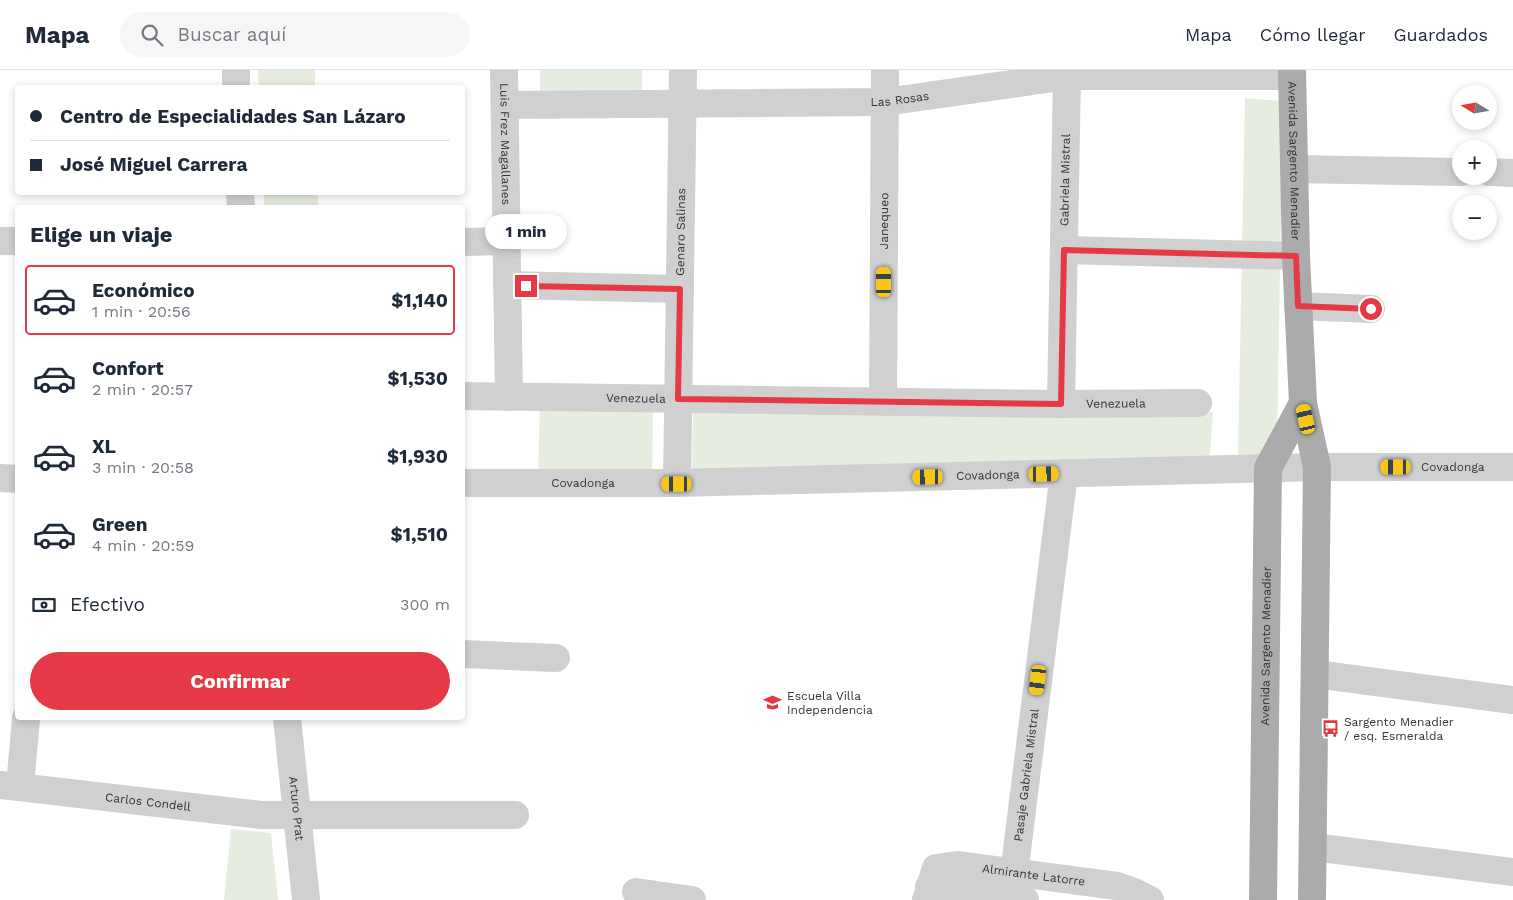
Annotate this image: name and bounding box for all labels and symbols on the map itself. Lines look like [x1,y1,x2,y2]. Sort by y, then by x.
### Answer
street label: Avenida Sargento Menadier [1285,81,1303,241]
street label: Luis Frez Magallanes [497,83,513,205]
north arrow [1452,85,1498,130]
street label: Las Rosas [871,89,930,109]
street label: Gabriela Mistral [1057,133,1073,226]
street label: Genaro Salinas [673,188,688,276]
street label: Janequeo [877,193,891,249]
callout: 1 min [485,214,567,248]
car [876,267,891,297]
route end [515,275,537,297]
route start [1360,298,1382,320]
street label: Venezuela [606,391,666,406]
street label: Venezuela [1086,396,1146,411]
car [1295,403,1316,435]
car [1381,460,1411,475]
street label: Covadonga [1421,460,1485,474]
car [1028,466,1059,482]
street label: Covadonga [956,467,1020,483]
car [912,469,943,485]
street label: Covadonga [551,476,615,490]
car [662,477,692,492]
street label: Avenida Sargento Menadier [1258,566,1274,726]
car [1028,664,1047,696]
place label: Escuela Villa Independencia [787,689,873,717]
school or university icon: Escuela Villa Independencia [763,693,783,713]
street label: Pasaje Gabriela Mistral [1011,707,1042,842]
place label: Sargento Menadier / esq. Esmeralda [1344,715,1454,743]
bus stop icon: Sargento Menadier / esq. Esmeralda [1320,719,1340,739]
street label: Arturo Prat [286,776,307,841]
street label: Carlos Condell [105,790,192,814]
street label: Almirante Latorre [981,861,1086,889]

